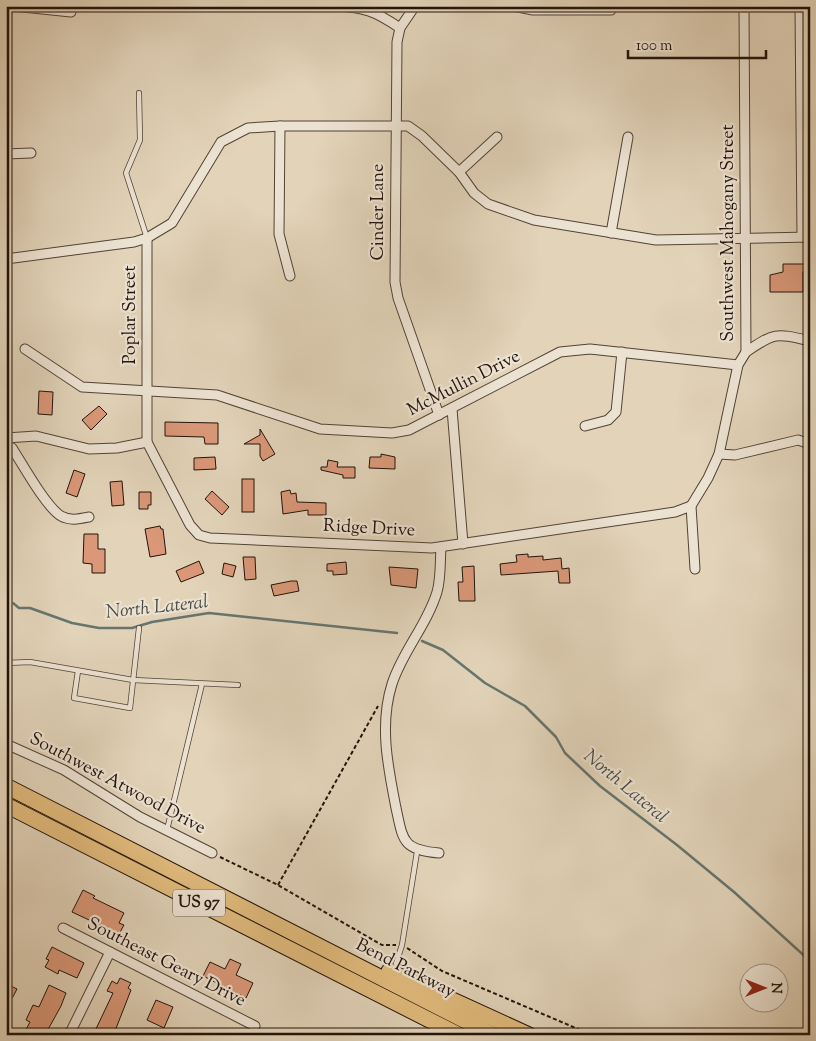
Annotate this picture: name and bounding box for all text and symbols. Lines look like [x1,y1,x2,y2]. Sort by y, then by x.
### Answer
scale bar [628,28,766,60]
text: 100 m [636,36,673,57]
street label: Southwest Mahogany Street [716,124,742,342]
street label: Cinder Lane [366,164,392,260]
street label: Poplar Street [118,265,144,365]
street label: McMullin Drive [403,344,525,424]
street label: Ridge Drive [322,514,416,544]
water label: North Lateral [104,589,210,627]
street label: Southwest Atwood Drive [24,726,210,842]
water label: North Lateral [577,744,673,830]
road number: US 97 [173,890,225,916]
street label: Southeast Geary Drive [82,912,250,1014]
street label: Bend Parkway [351,933,459,1005]
north arrow [738,964,788,1014]
text: N [765,982,785,994]

